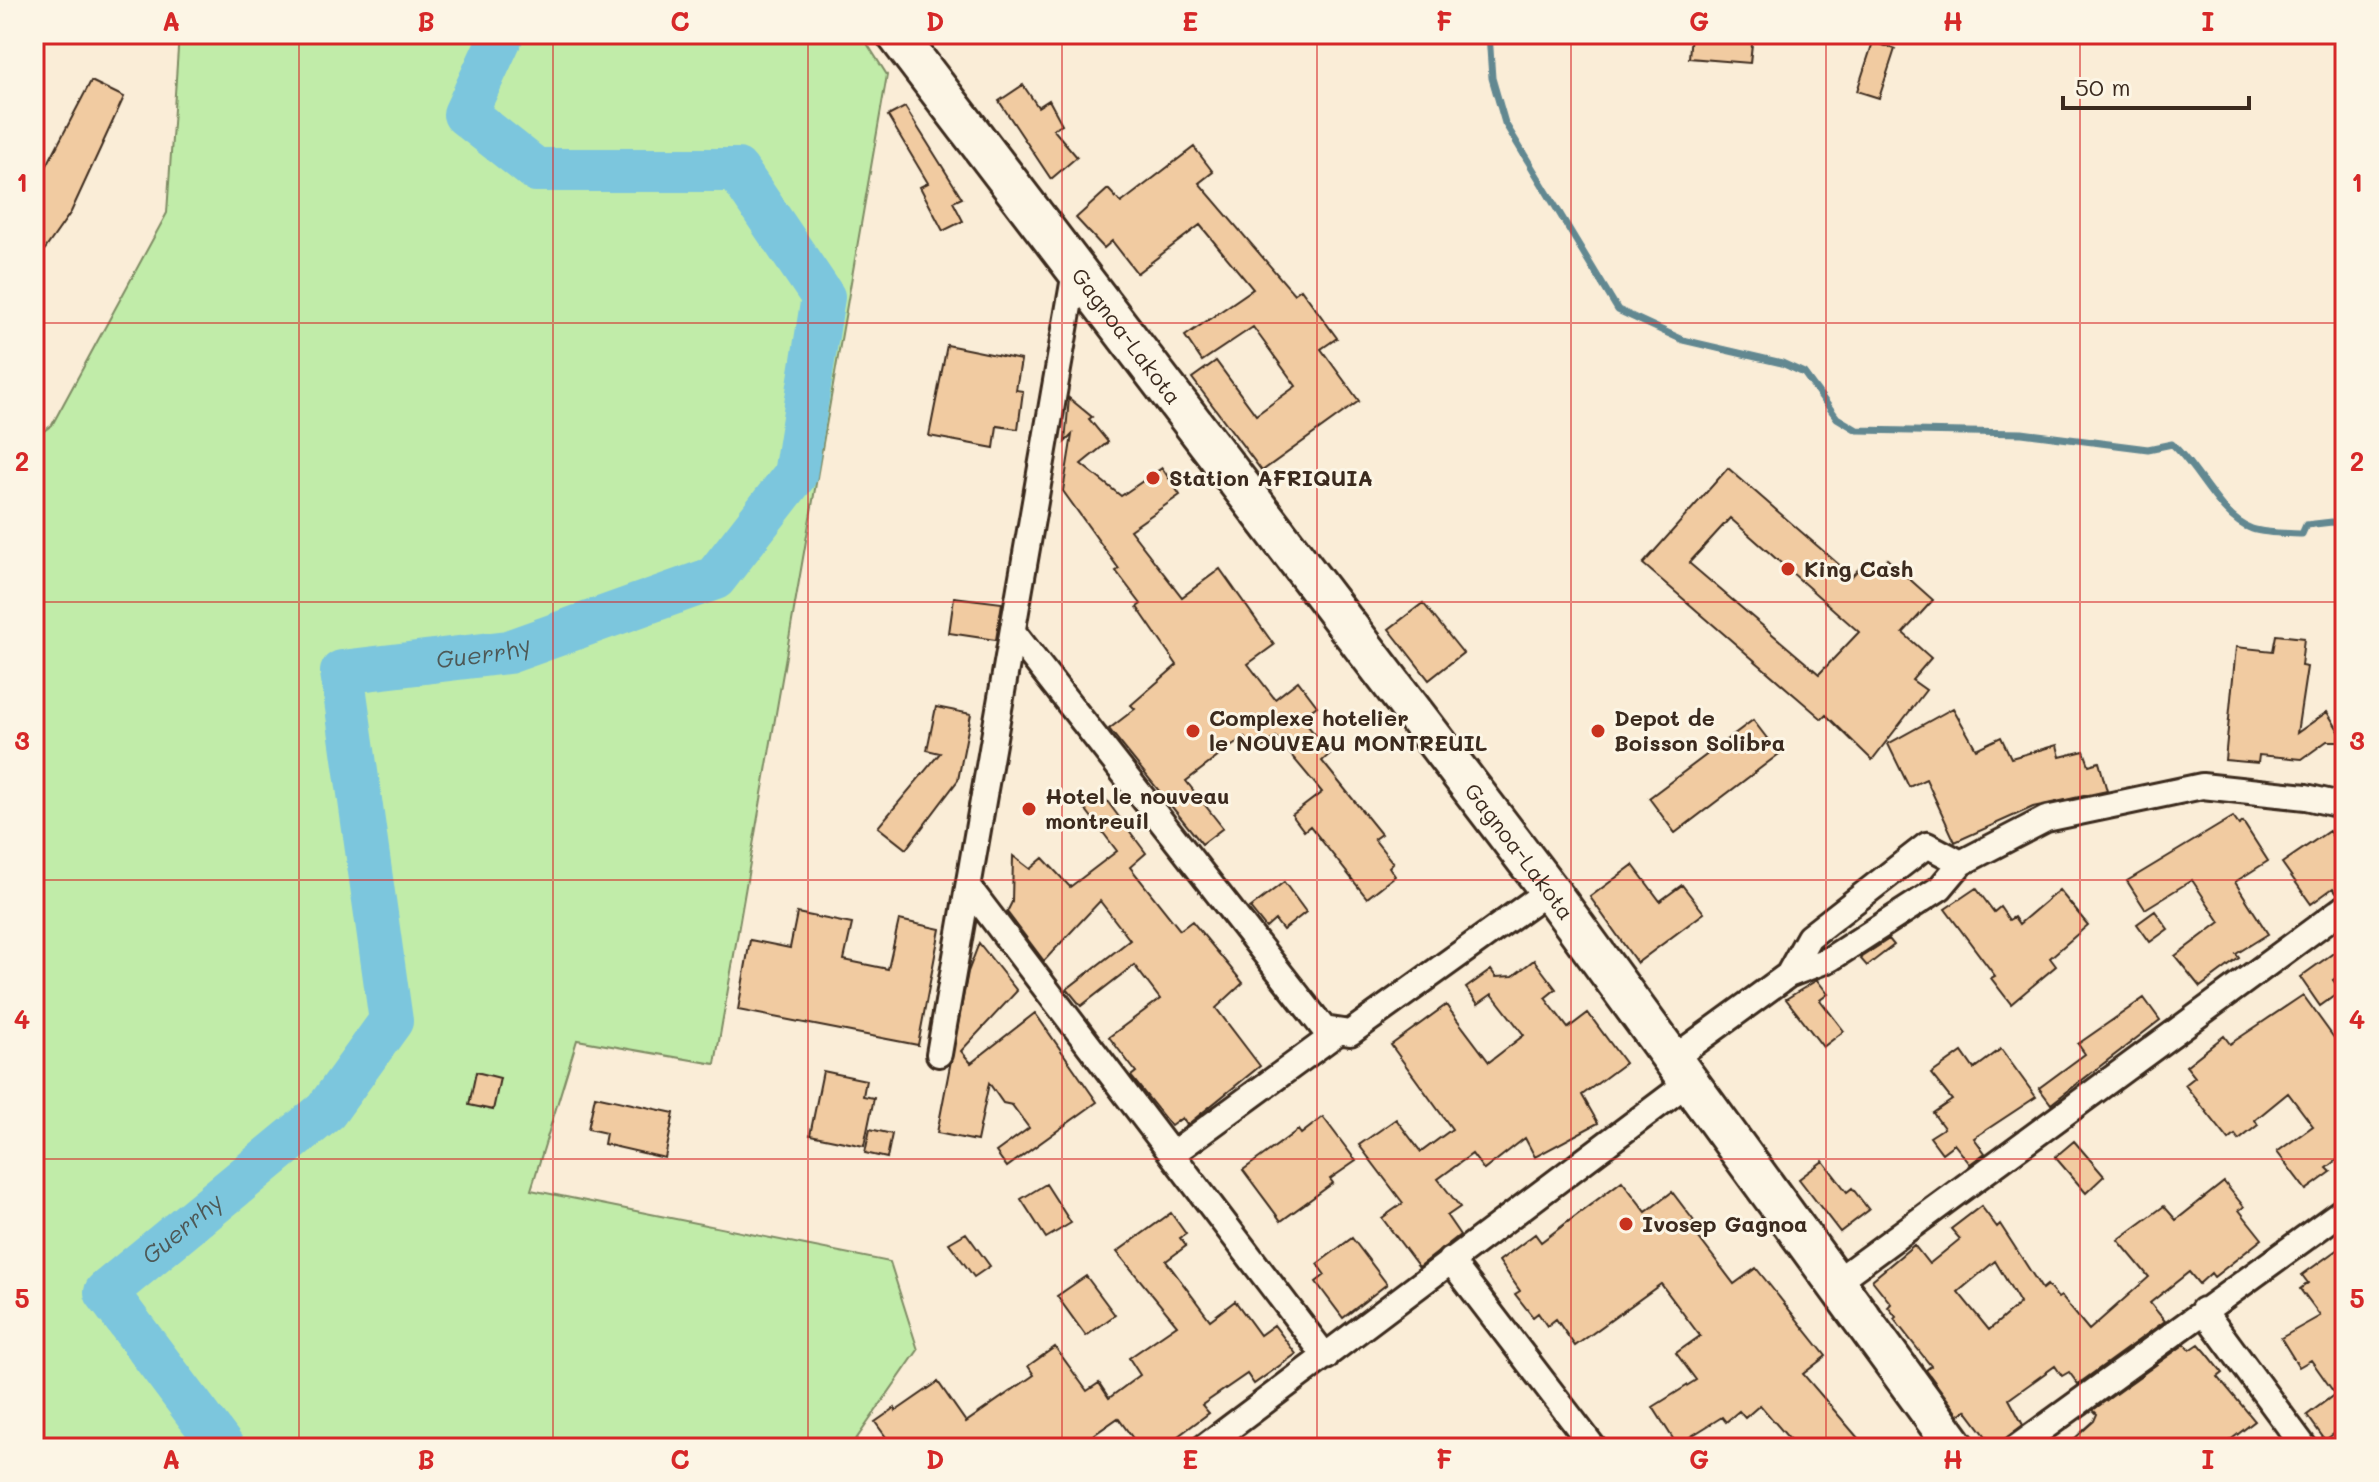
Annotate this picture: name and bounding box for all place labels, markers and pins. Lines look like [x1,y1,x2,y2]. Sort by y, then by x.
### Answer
place label: Station AFRIQUIA [1169,463,1373,492]
marker: Station AFRIQUIA [1144,469,1162,487]
place label: King Cash [1804,554,1913,583]
marker: King Cash [1779,560,1797,578]
place label: Complexe hotelier le NOUVEAU MONTREUIL [1209,703,1488,757]
place label: Depot de Boisson Solibra [1614,703,1785,757]
marker: Complexe hotelier le NOUVEAU MONTREUIL [1184,722,1202,740]
marker: Depot de Boisson Solibra [1589,722,1607,740]
place label: Hotel le nouveau montreuil [1045,781,1230,835]
marker: Hotel le nouveau montreuil [1020,800,1038,818]
place label: Ivosep Gagnoa [1642,1209,1808,1238]
marker: Ivosep Gagnoa [1617,1215,1635,1233]

